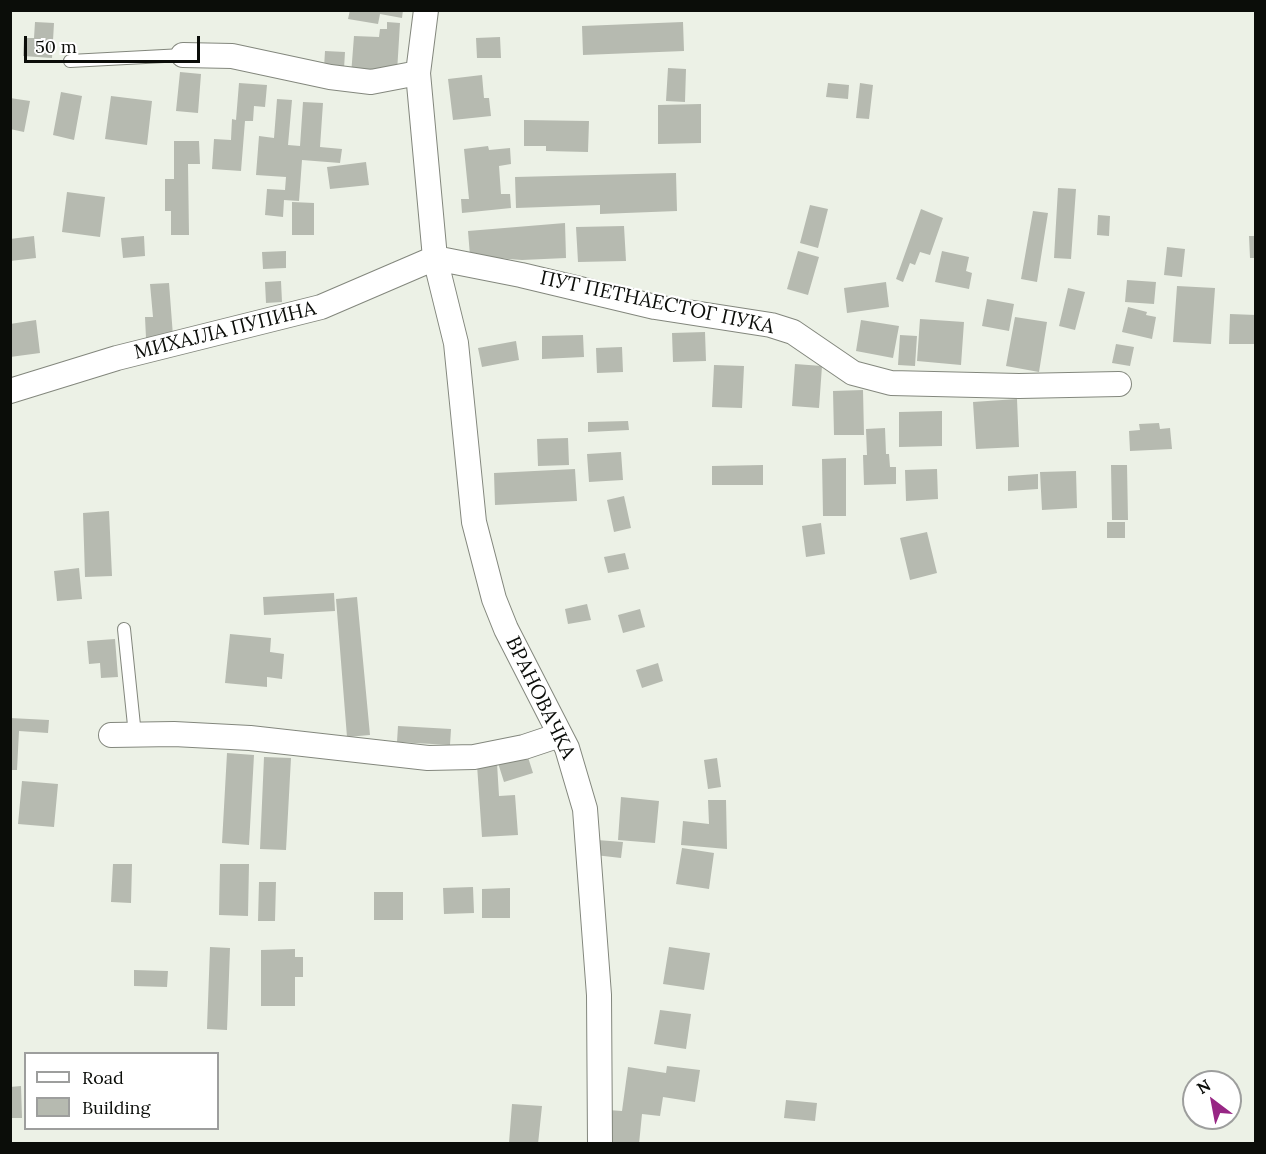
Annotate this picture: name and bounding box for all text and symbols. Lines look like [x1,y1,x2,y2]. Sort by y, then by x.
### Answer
scale bar [27,24,202,62]
text: 50 m [35,35,77,58]
street label: ПУТ ПЕТНАЕСТОГ ПУКА [538,266,776,340]
street label: МИХАЈЛА ПУПИНА [132,297,318,365]
street label: ВРАНОВАЧКА [500,633,580,763]
legend [24,1052,219,1130]
text: Road [82,1066,124,1089]
north arrow [1182,1070,1242,1130]
text: N [1193,1075,1214,1098]
text: Building [82,1096,150,1119]

